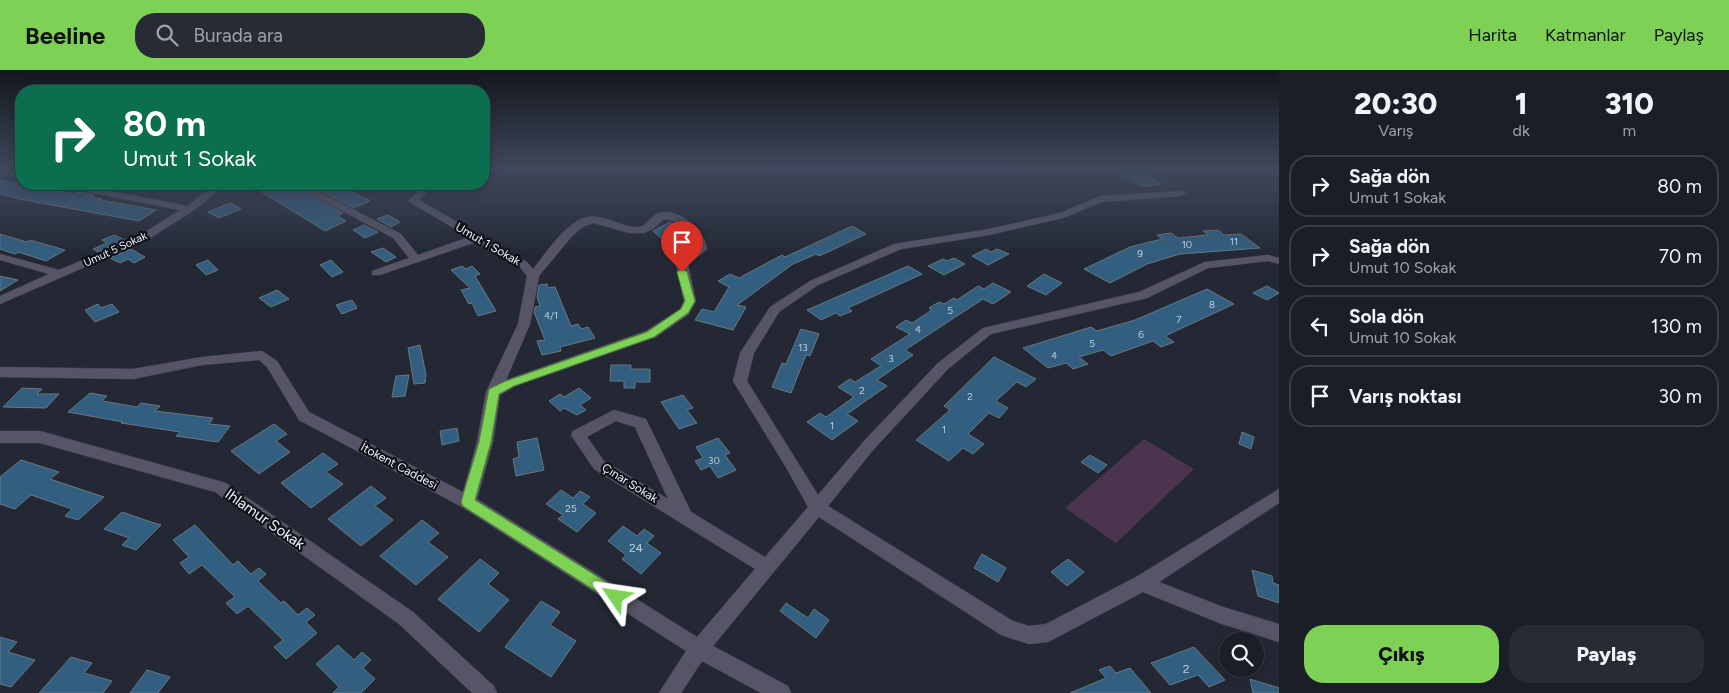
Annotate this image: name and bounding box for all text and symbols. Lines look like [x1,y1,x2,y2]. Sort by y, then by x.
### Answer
search box [135,13,485,58]
text: Beeline [25,21,105,50]
icon: search [153,21,181,49]
text: Burada ara [193,24,283,47]
text: Harita [1468,24,1517,46]
text: Katmanlar [1545,24,1626,46]
text: Paylaş [1654,24,1704,46]
text: 20:30 [1354,85,1437,122]
text: 1 [1515,85,1527,122]
text: 310 [1605,85,1654,122]
text: 80 m [123,103,206,145]
icon: right [40,105,105,170]
text: Varış [1378,121,1413,140]
text: dk [1513,121,1530,140]
text: m [1623,121,1636,140]
text: Umut 1 Sokak [123,145,256,172]
text: Sağa dön [1349,165,1430,188]
icon: right [1306,172,1334,200]
text: 80 m [1657,175,1702,198]
text: Umut 1 Sokak [1349,188,1446,207]
street label: Umut 1 Sokak [453,220,523,268]
pin [661,221,703,272]
icon: arrive [668,228,696,256]
street label: Umut 5 Sokak [81,229,150,270]
house number: 11 [1230,235,1238,248]
text: Sağa dön [1349,235,1430,258]
house number: 10 [1182,238,1192,251]
icon: right [1306,242,1334,270]
text: 70 m [1659,245,1702,268]
house number: 9 [1137,247,1143,260]
text: Umut 10 Sokak [1349,258,1456,277]
house number: 8 [1209,298,1215,311]
house number: 5 [947,304,953,317]
text: Sola dön [1349,305,1424,328]
house number: 4/1 [544,309,558,322]
icon: left [1306,312,1334,340]
house number: 7 [1176,313,1182,326]
text: 130 m [1651,315,1702,338]
house number: 4 [915,323,921,336]
house number: 6 [1138,328,1144,341]
text: Umut 10 Sokak [1349,328,1456,347]
house number: 5 [1089,337,1095,350]
house number: 13 [798,341,808,354]
house number: 4 [1051,349,1057,362]
house number: 3 [888,352,894,365]
icon: arrive [1306,382,1334,410]
house number: 2 [859,384,865,397]
text: Varış noktası [1349,385,1461,408]
text: 30 m [1659,385,1702,408]
house number: 2 [967,390,973,403]
house number: 1 [830,419,834,432]
house number: 1 [942,423,946,436]
street label: İtokent Caddesi [358,440,440,492]
house number: 30 [708,454,720,467]
street label: Çınar Sokak [599,460,661,506]
street label: Ihlamur Sokak [222,485,309,554]
house number: 25 [565,502,577,515]
house number: 24 [629,541,644,555]
position arrow [589,570,641,622]
button: Çıkış [1304,625,1499,683]
button: Paylaş [1509,625,1704,683]
map controls [1219,632,1264,677]
button: search [1219,632,1264,677]
house number: 2 [1183,662,1189,676]

